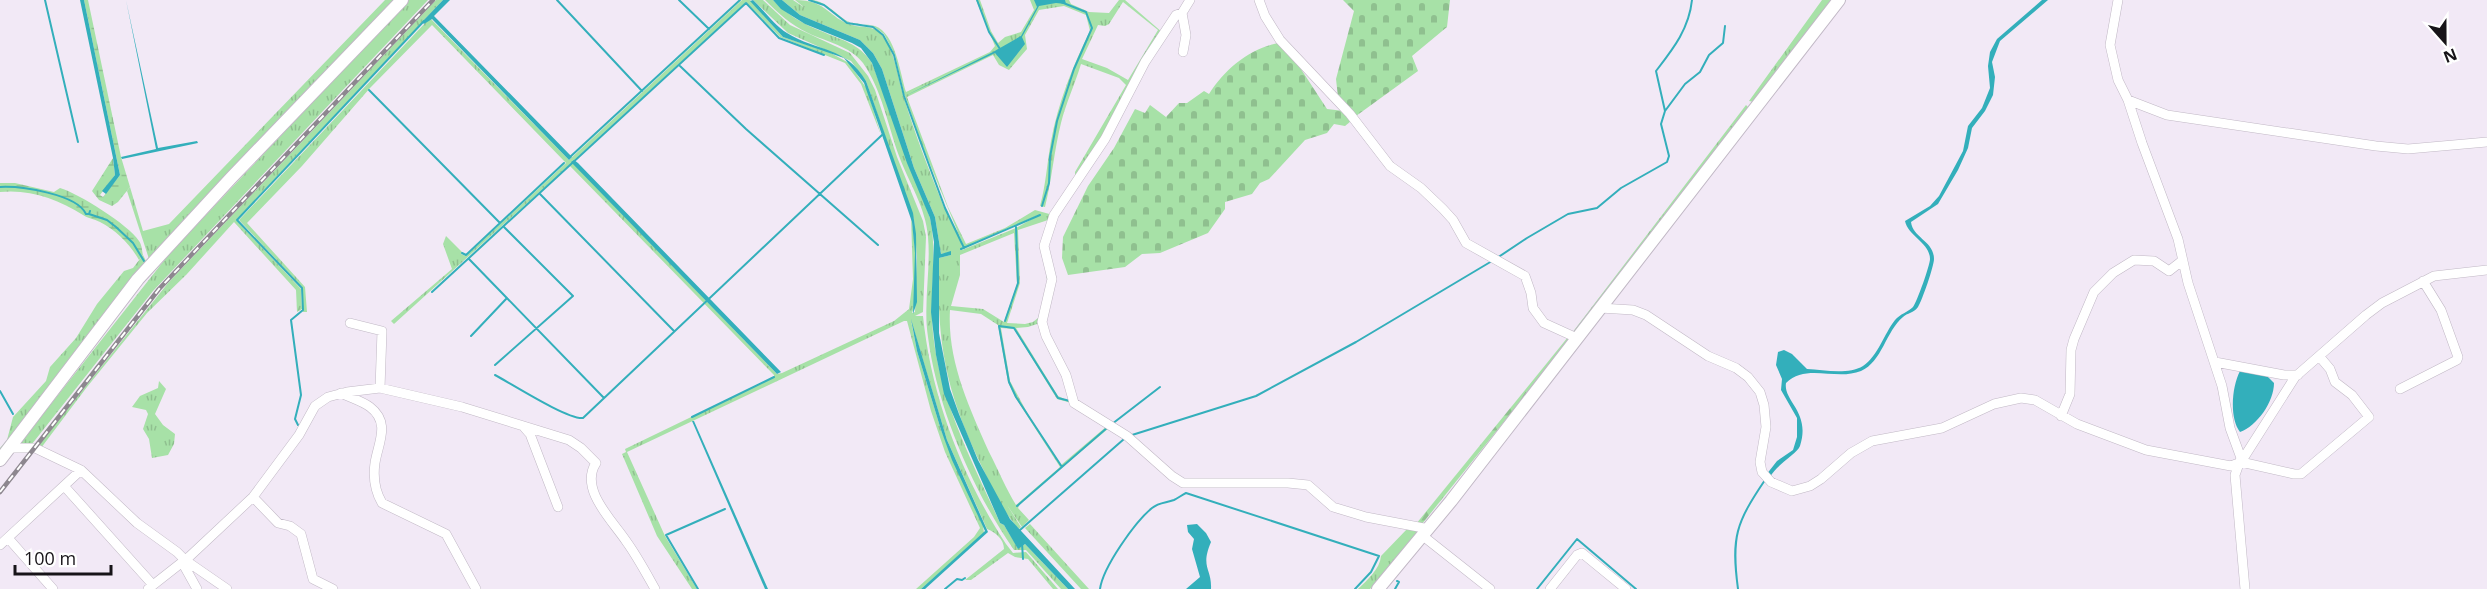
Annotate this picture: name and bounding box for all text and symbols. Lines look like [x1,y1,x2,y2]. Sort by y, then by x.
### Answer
north arrow [2415,12,2475,72]
text: N [2440,43,2460,69]
scale bar [15,538,111,576]
text: 100 m [24,546,76,570]

